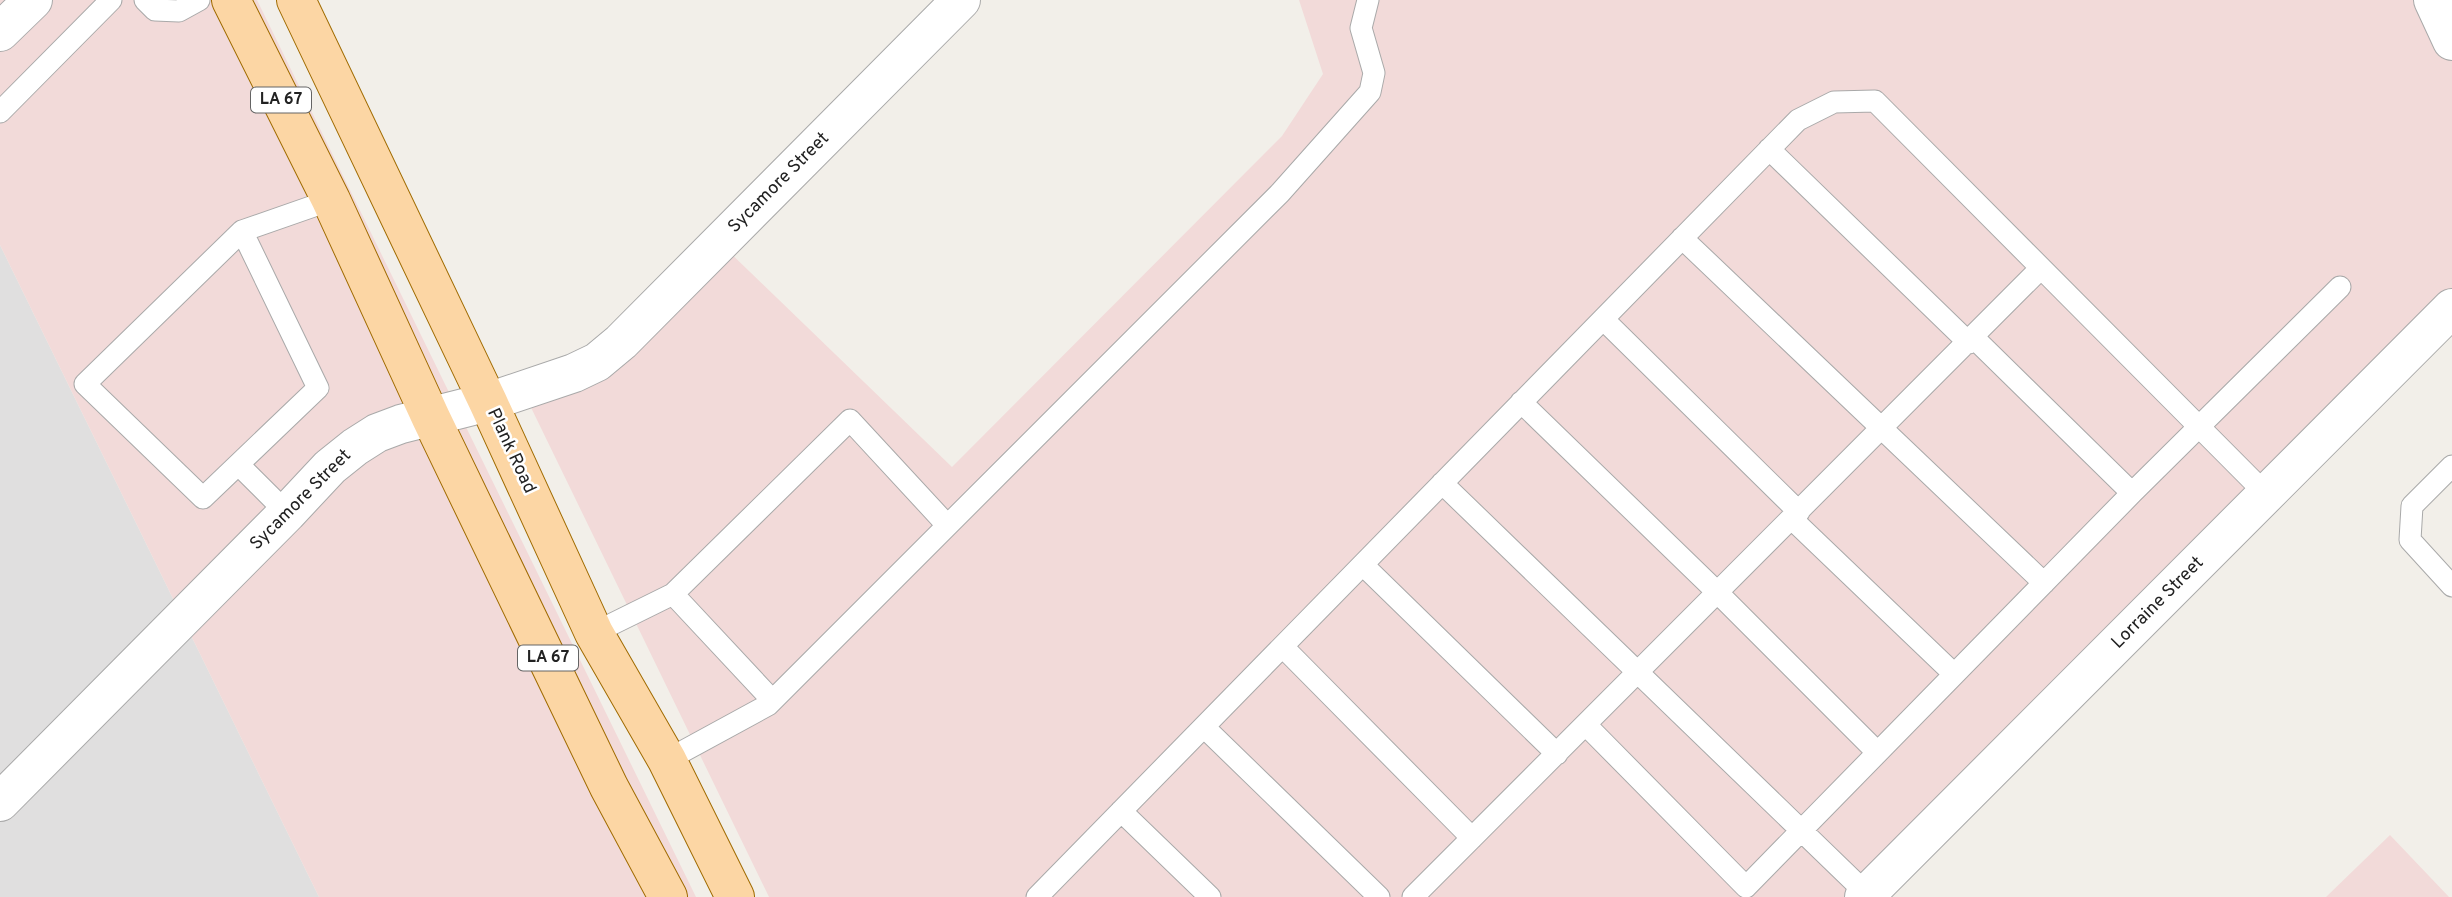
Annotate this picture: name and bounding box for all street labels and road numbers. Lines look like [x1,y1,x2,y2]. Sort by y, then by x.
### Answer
road number: LA 67 [251,88,311,113]
street label: Sycamore Street [724,128,834,238]
street label: Plank Road [481,405,541,497]
street label: Sycamore Street [246,445,356,555]
street label: Lorraine Street [2107,552,2209,654]
road number: LA 67 [518,646,578,670]

